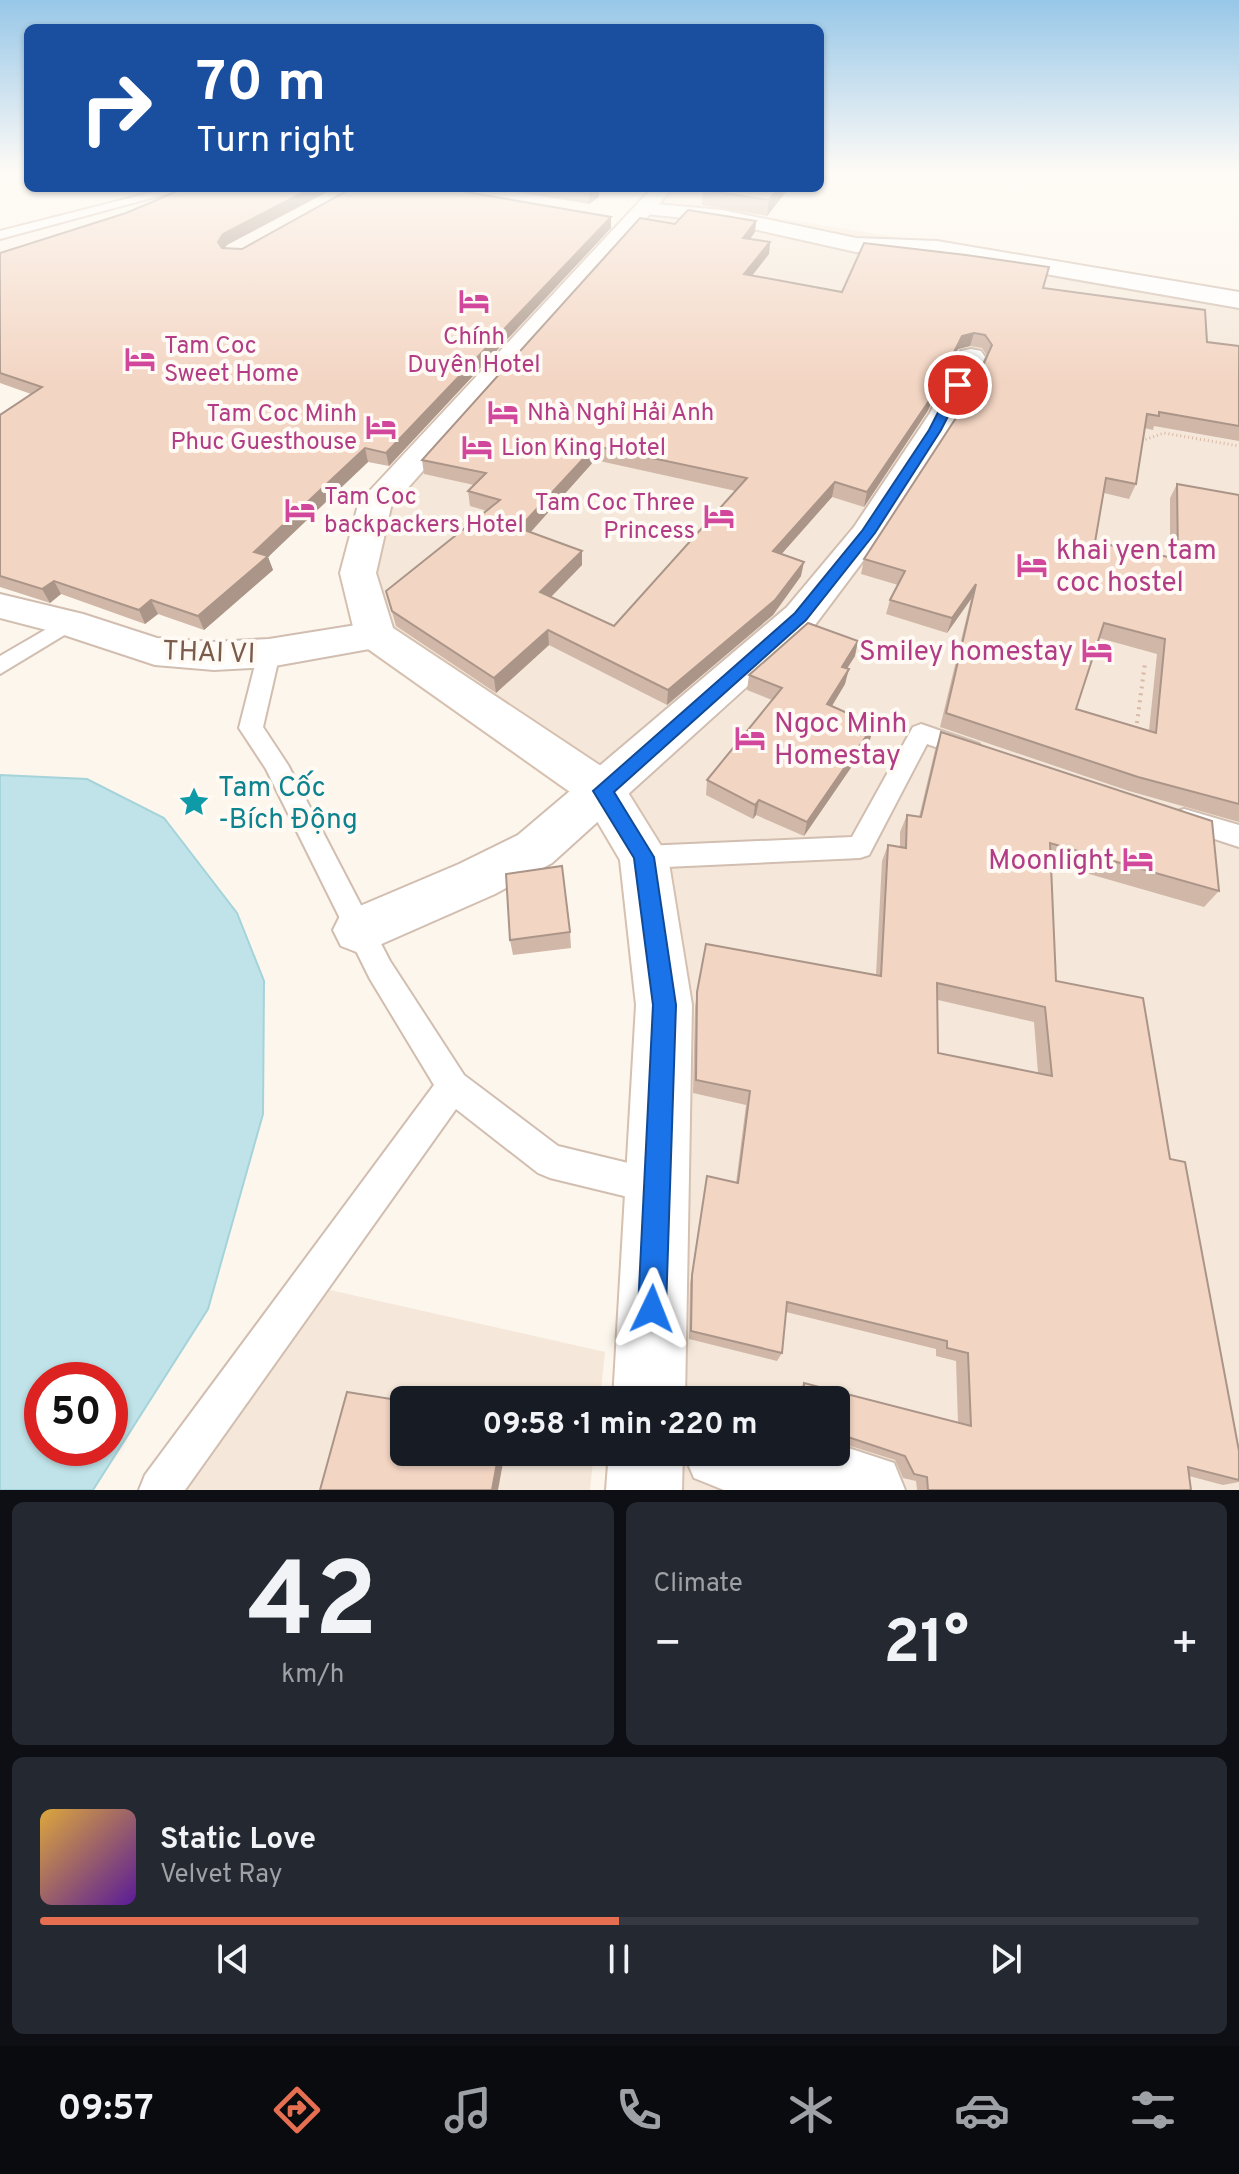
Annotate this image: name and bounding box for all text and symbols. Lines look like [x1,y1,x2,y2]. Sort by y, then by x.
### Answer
text: 70 m [196,50,326,120]
icon: right [64,56,168,160]
text: Turn right [196,119,355,165]
hotel icon: Chính Duyên Hotel [457,284,491,318]
place label: Chính Duyên Hotel [407,323,541,381]
place label: Tam Coc Sweet Home [164,332,299,390]
hotel icon: Tam Coc Sweet Home [123,342,157,376]
pin [924,351,992,419]
icon: arrive [936,363,980,407]
hotel icon: Nhà Nghỉ Hải Anh [486,395,520,429]
place label: Nhà Nghỉ Hải Anh [527,399,714,429]
place label: Tam Coc Minh Phuc Guesthouse [170,400,357,458]
hotel icon: Tam Coc Minh Phuc Guesthouse [364,410,398,444]
hotel icon: Lion King Hotel [460,430,494,464]
place label: Lion King Hotel [501,434,666,464]
place label: Tam Coc backpackers Hotel [324,483,524,541]
place label: Tam Coc Three Princess [535,489,695,547]
hotel icon: Tam Coc backpackers Hotel [283,493,317,527]
hotel icon: Tam Coc Three Princess [702,499,736,533]
place label: khai yen tam coc hostel [1056,534,1217,602]
hotel icon: khai yen tam coc hostel [1015,548,1049,582]
hotel icon: Smiley homestay [1080,633,1114,667]
street label: THAI VI [162,634,256,674]
place label: Smiley homestay [859,635,1073,671]
place label: Ngoc Minh Homestay [774,707,907,775]
hotel icon: Ngoc Minh Homestay [733,721,767,755]
place label: Tam Cốc -Bích Động [218,770,358,839]
place icon: Tam Cốc -Bích Động [177,785,211,819]
hotel icon: Moonlight [1121,842,1155,876]
place label: Moonlight [988,844,1114,880]
position arrow [610,1267,694,1351]
speed limit sign: 50 [24,1362,128,1466]
text: 09:58 · 1 min · 220 m [483,1407,757,1444]
text: 42 [248,1541,378,1673]
text: Climate [654,1568,743,1601]
text: 21° [883,1608,969,1684]
text: − [654,1618,682,1674]
text: + [1171,1618,1199,1674]
text: km/h [281,1659,344,1692]
text: Static Love [160,1822,316,1859]
text: Velvet Ray [160,1859,283,1892]
icon: previous [211,1937,255,1981]
icon: pause [597,1937,641,1981]
icon: next [984,1937,1028,1981]
icon: directions [269,2082,325,2138]
icon: music [440,2082,496,2138]
icon: phone [611,2082,667,2138]
icon: climate [783,2082,839,2138]
icon: car [954,2082,1010,2138]
icon: filters [1125,2082,1181,2138]
text: 09:57 [58,2087,154,2133]

